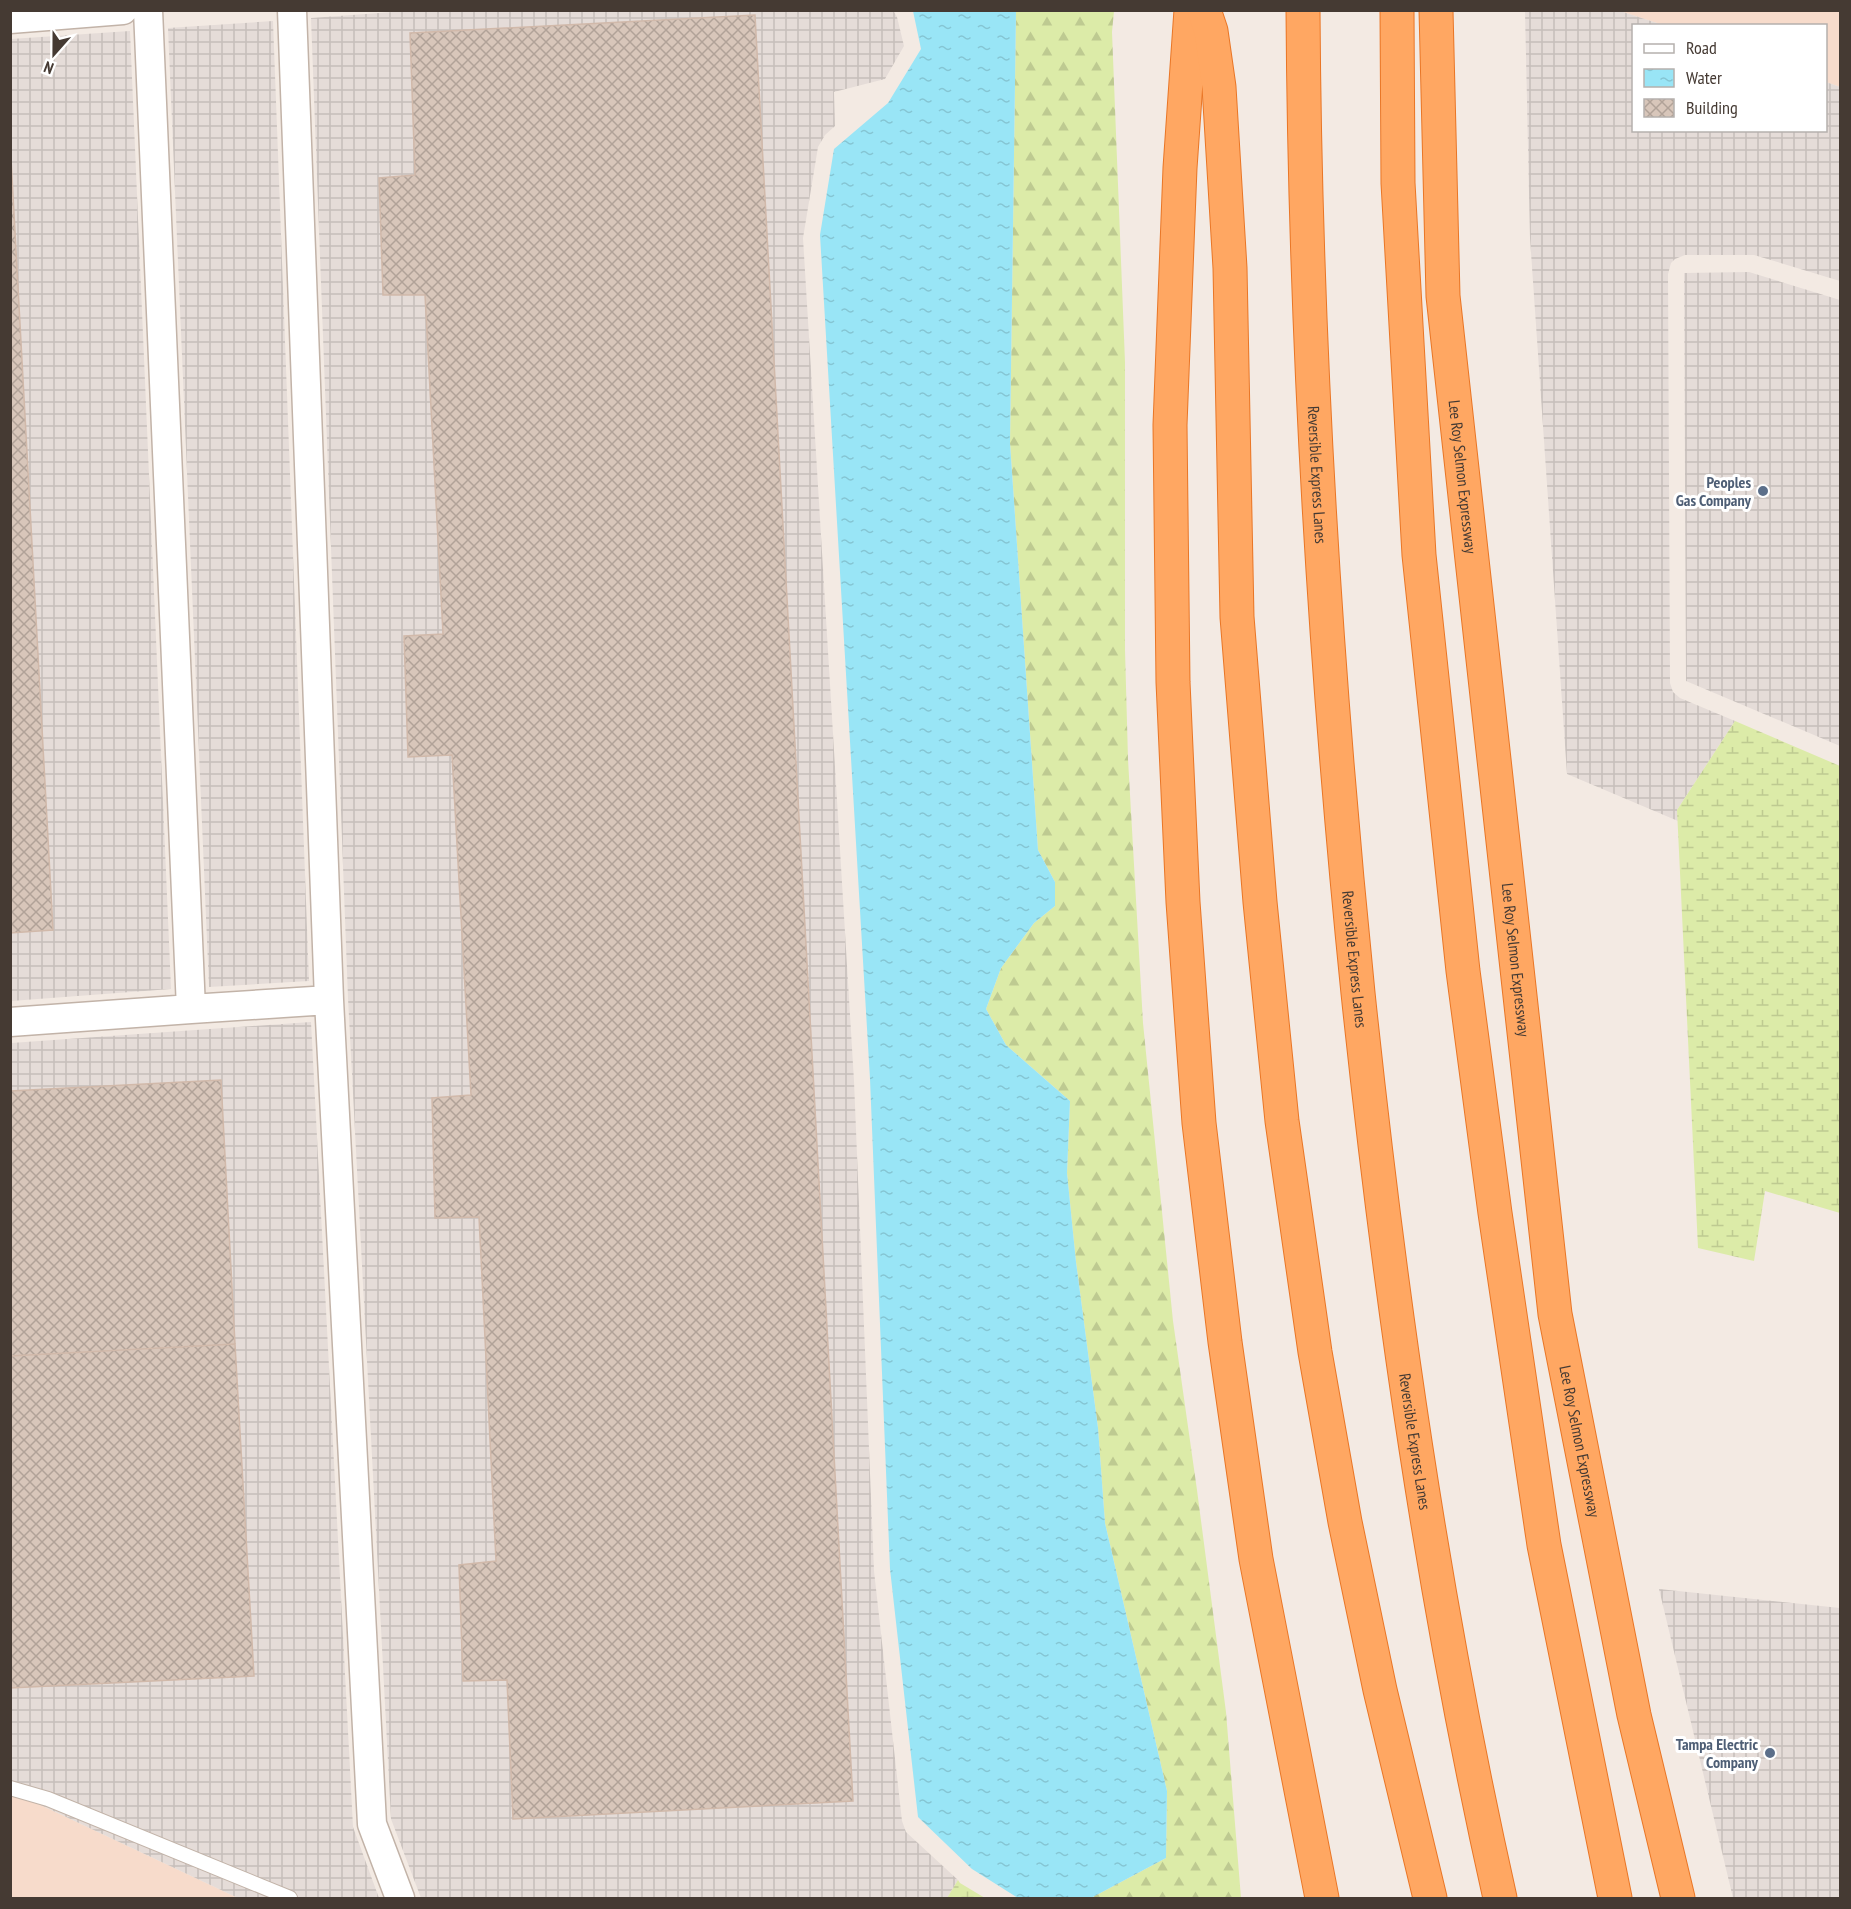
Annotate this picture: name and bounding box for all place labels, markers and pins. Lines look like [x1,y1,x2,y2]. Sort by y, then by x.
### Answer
place label: Peoples Gas Company [1676,472,1752,510]
marker: Peoples Gas Company [1756,484,1770,498]
place label: Tampa Electric Company [1676,1734,1759,1772]
marker: Tampa Electric Company [1763,1746,1777,1760]

